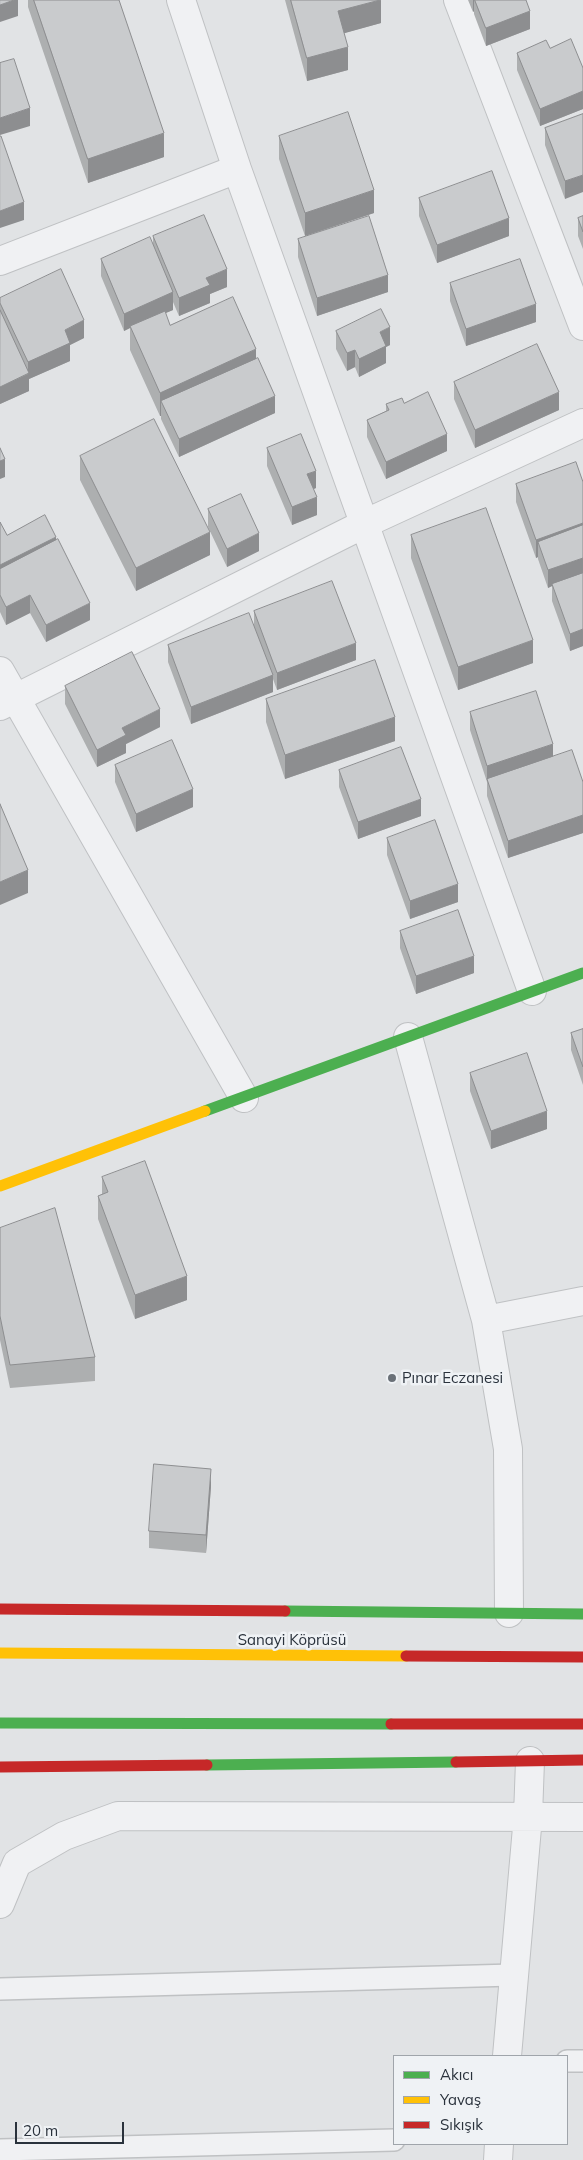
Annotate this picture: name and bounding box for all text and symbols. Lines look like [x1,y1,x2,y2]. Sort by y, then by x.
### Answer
place label: Pınar Eczanesi [402,1369,503,1387]
marker: Pınar Eczanesi [386,1372,398,1384]
street label: Sanayi Köprüsü [238,1631,346,1649]
legend [393,2055,568,2145]
text: Akıcı [440,2065,473,2084]
text: Yavaş [440,2090,481,2109]
scale bar [18,2112,126,2144]
text: Sıkışık [440,2115,483,2134]
text: 20 m [23,2121,58,2140]

